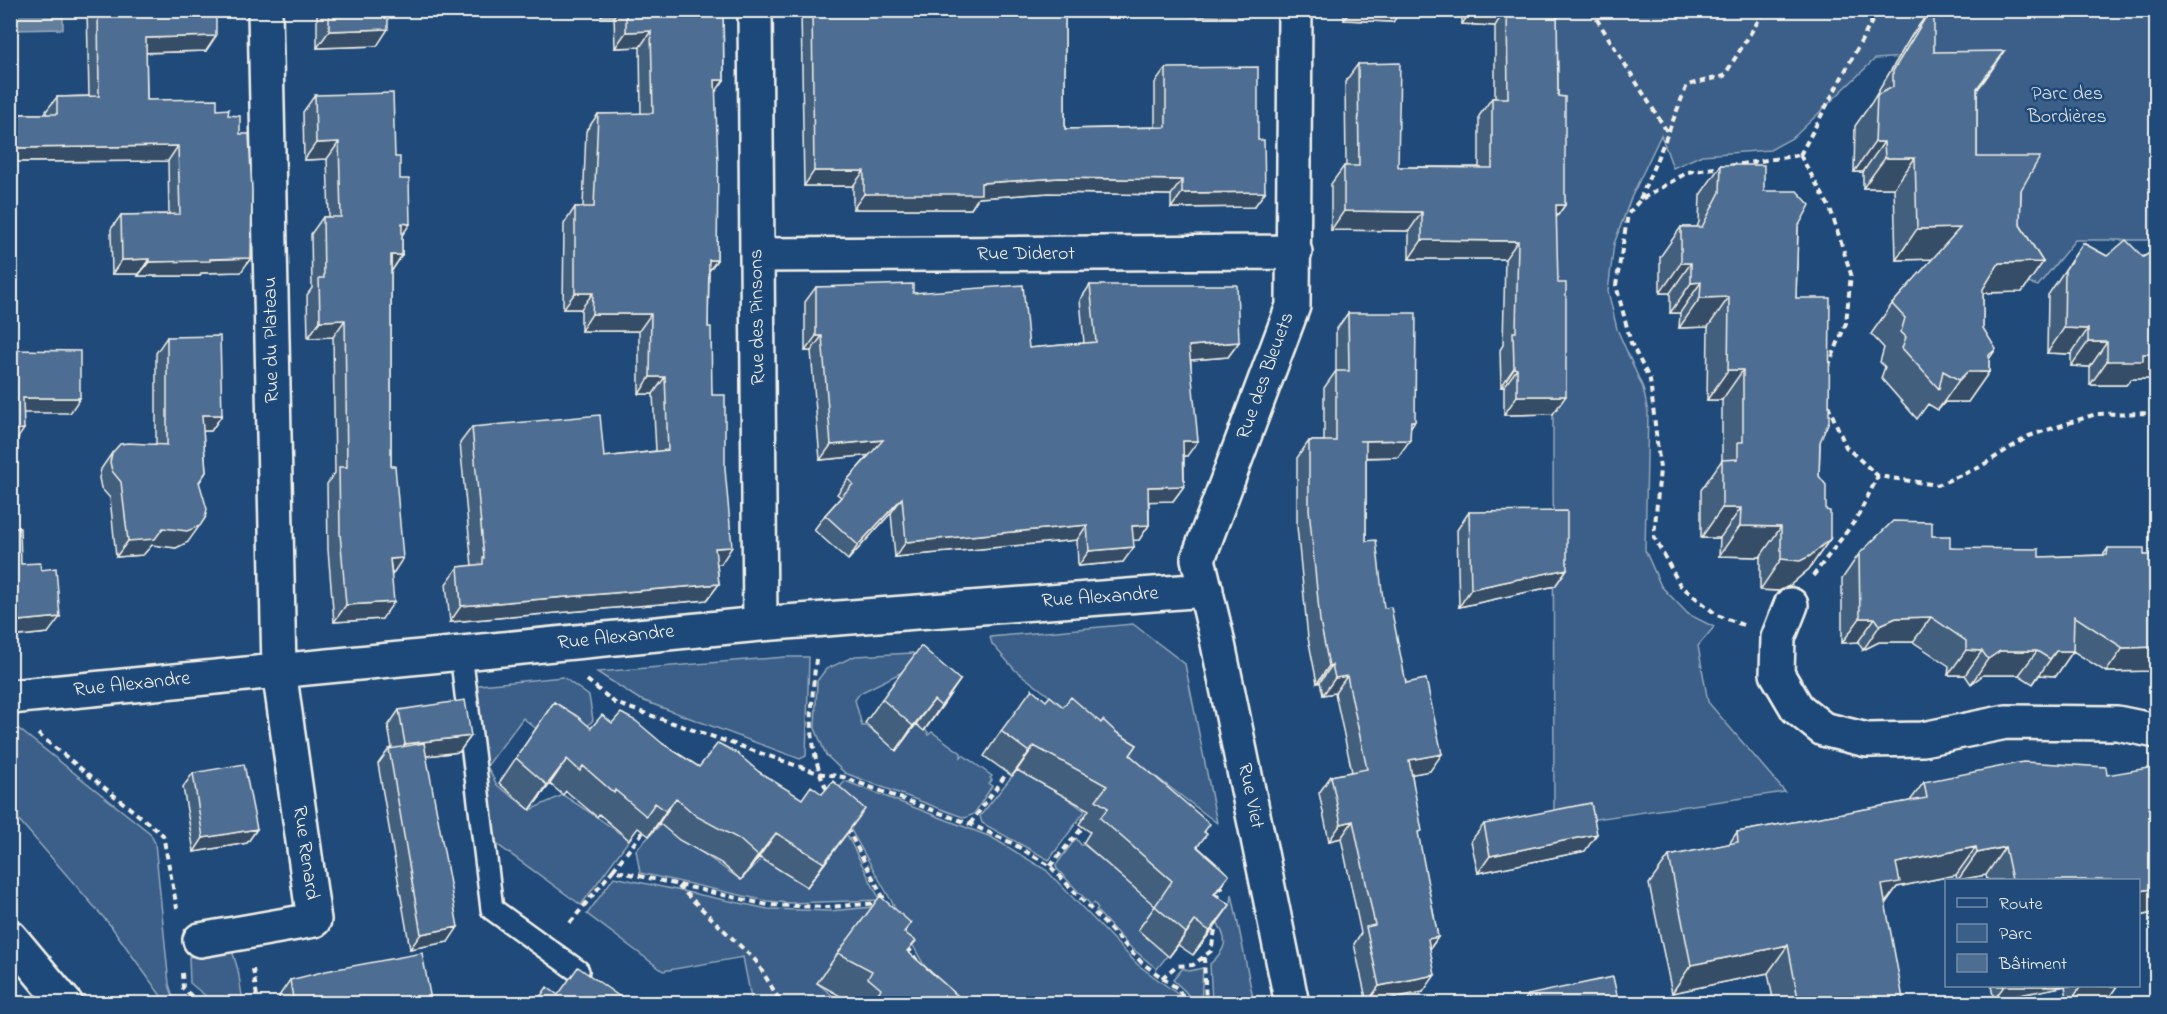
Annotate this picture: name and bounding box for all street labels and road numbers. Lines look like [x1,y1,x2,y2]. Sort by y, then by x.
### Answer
street label: Rue Diderot [977,240,1075,269]
street label: Rue des Pinsons [742,249,774,385]
street label: Rue du Plateau [256,277,288,403]
street label: Rue des Bleuets [1230,308,1302,444]
street label: Rue Alexandre [1041,579,1159,617]
street label: Rue Alexandre [556,617,676,659]
street label: Rue Alexandre [72,664,192,706]
street label: Rue Viet [1229,761,1271,832]
street label: Rue Renard [284,804,326,902]

